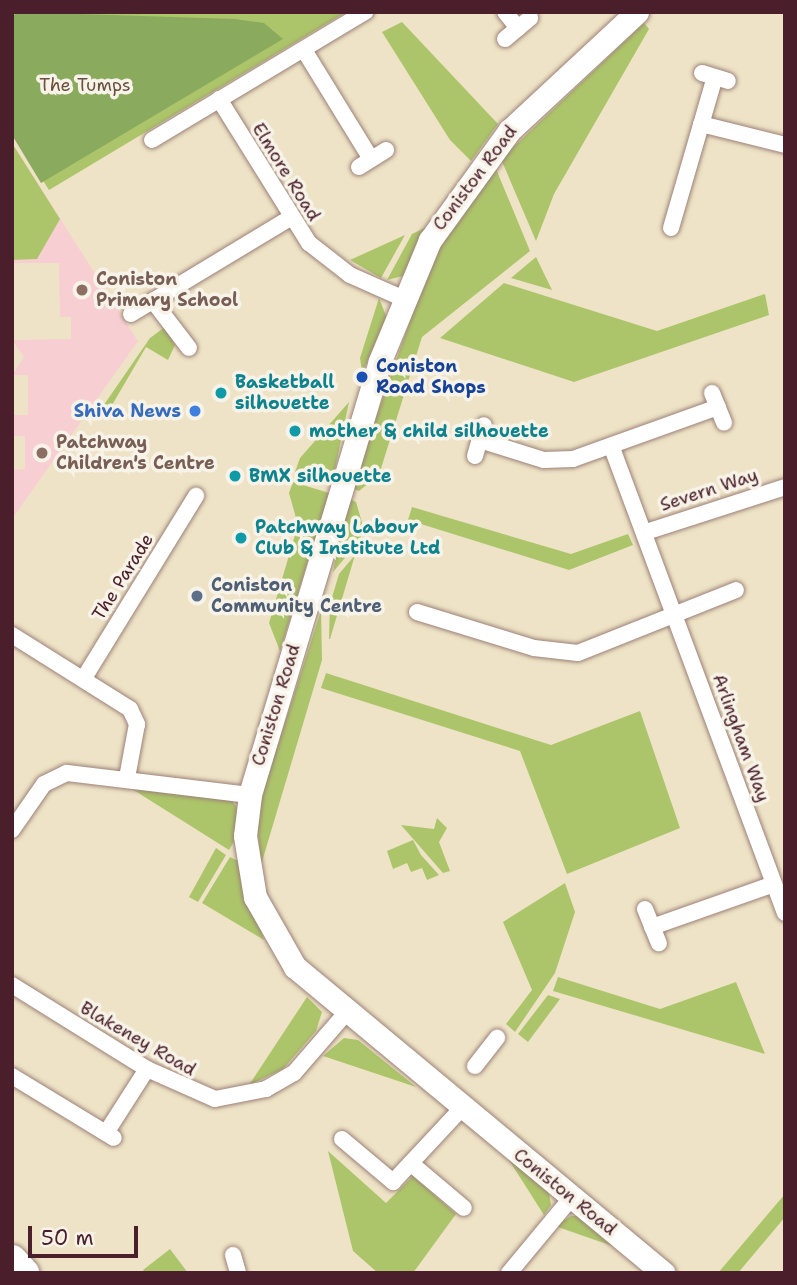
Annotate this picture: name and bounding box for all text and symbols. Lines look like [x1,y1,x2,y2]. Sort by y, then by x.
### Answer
park label: The Tumps [39,74,131,96]
street label: Elmore Road [247,119,325,225]
street label: Coniston Road [428,121,522,235]
place label: Coniston Primary School [96,269,238,312]
marker: Coniston Primary School [74,282,90,298]
place label: Coniston Road Shops [376,356,486,398]
marker: Coniston Road Shops [354,369,370,385]
place label: Basketball silhouette [235,372,334,414]
marker: Basketball silhouette [213,385,229,401]
place label: Shiva News [74,400,181,422]
marker: Shiva News [187,403,203,419]
place label: mother & child silhouette [309,420,549,442]
marker: mother & child silhouette [287,423,303,439]
place label: Patchway Children's Centre [56,432,215,474]
marker: Patchway Children's Centre [34,445,50,461]
street label: Severn Way [657,464,761,516]
place label: BMX silhouette [249,465,392,487]
marker: BMX silhouette [227,468,243,484]
place label: Patchway Labour Club & Institute Ltd [255,517,440,560]
street label: The Parade [88,530,158,624]
marker: Patchway Labour Club & Institute Ltd [233,530,249,546]
place label: Coniston Community Centre [211,575,382,618]
marker: Coniston Community Centre [189,588,205,604]
street label: Coniston Road [247,642,305,768]
street label: Arlingham Way [708,671,774,805]
street label: Blakeney Road [76,997,200,1081]
street label: Coniston Road [509,1144,621,1240]
scale bar [32,1212,142,1256]
text: 50 m [41,1224,94,1252]

